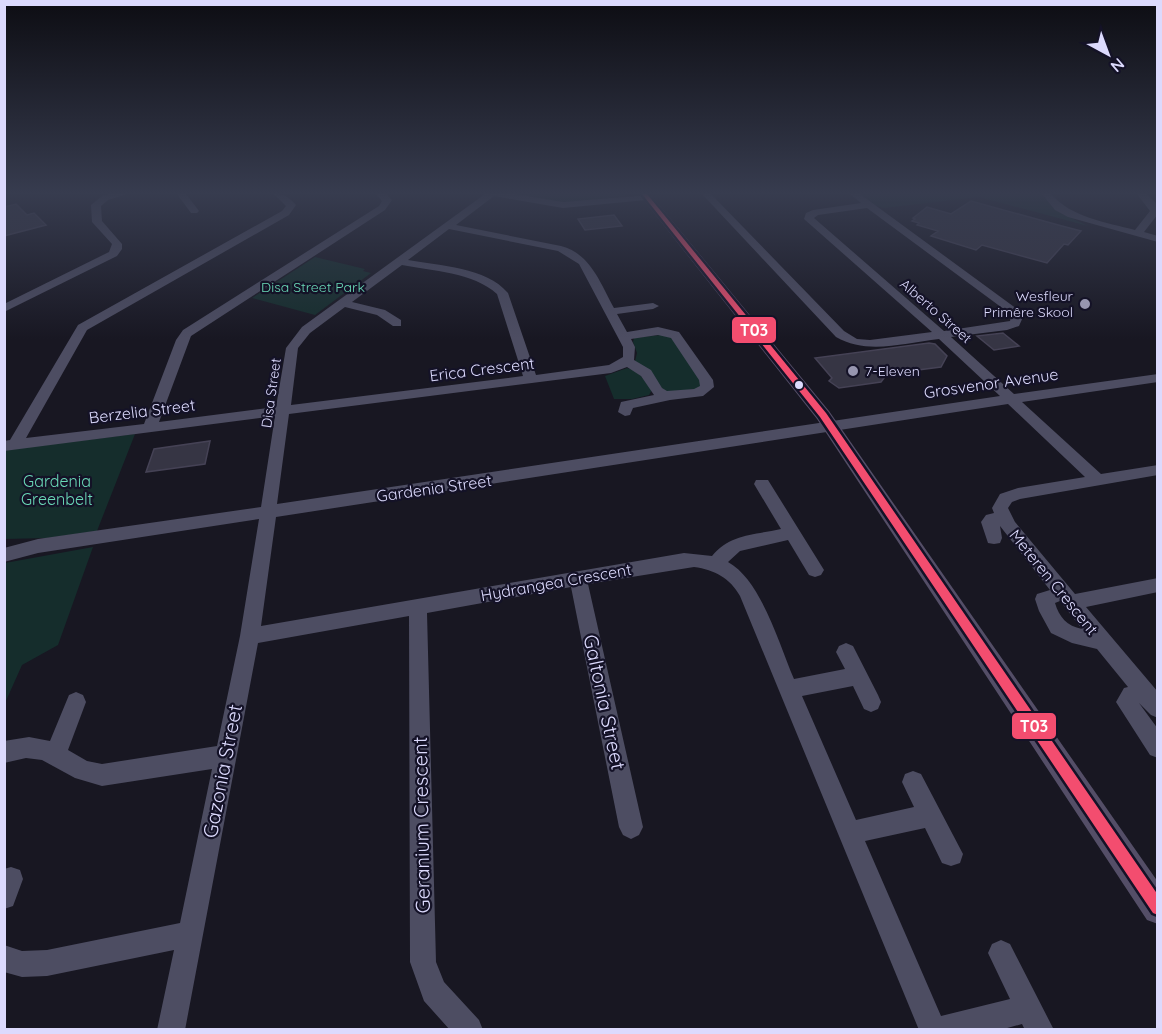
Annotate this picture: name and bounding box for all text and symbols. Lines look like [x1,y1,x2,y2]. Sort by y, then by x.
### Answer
north arrow [1078,24,1138,84]
text: N [1107,54,1129,77]
street label: Alberto Street [896,275,976,347]
park label: Disa Street Park [261,278,365,296]
place label: Wesfleur Primêre Skool [984,287,1074,321]
marker: Wesfleur Primêre Skool [1078,297,1092,311]
line badge: T03 [731,316,777,344]
text: T03 [740,320,768,340]
street label: Erica Crescent [428,353,536,385]
street label: Disa Street [257,357,285,429]
place label: 7-Eleven [865,362,920,380]
marker: 7-Eleven [846,364,860,378]
street label: Grosvenor Avenue [922,364,1060,402]
unlabelled marker [793,379,805,391]
street label: Berzelia Street [88,395,196,427]
street label: Gardenia Street [375,470,493,506]
park label: Gardenia Greenbelt [21,471,93,509]
street label: Meteren Crescent [1005,525,1103,639]
street label: Hydrangea Crescent [479,559,633,605]
street label: Galtonia Street [578,632,632,772]
street label: Gazonia Street [197,702,247,840]
line badge: T03 [1011,712,1057,740]
text: T03 [1020,716,1048,736]
street label: Geranium Crescent [407,736,435,914]

